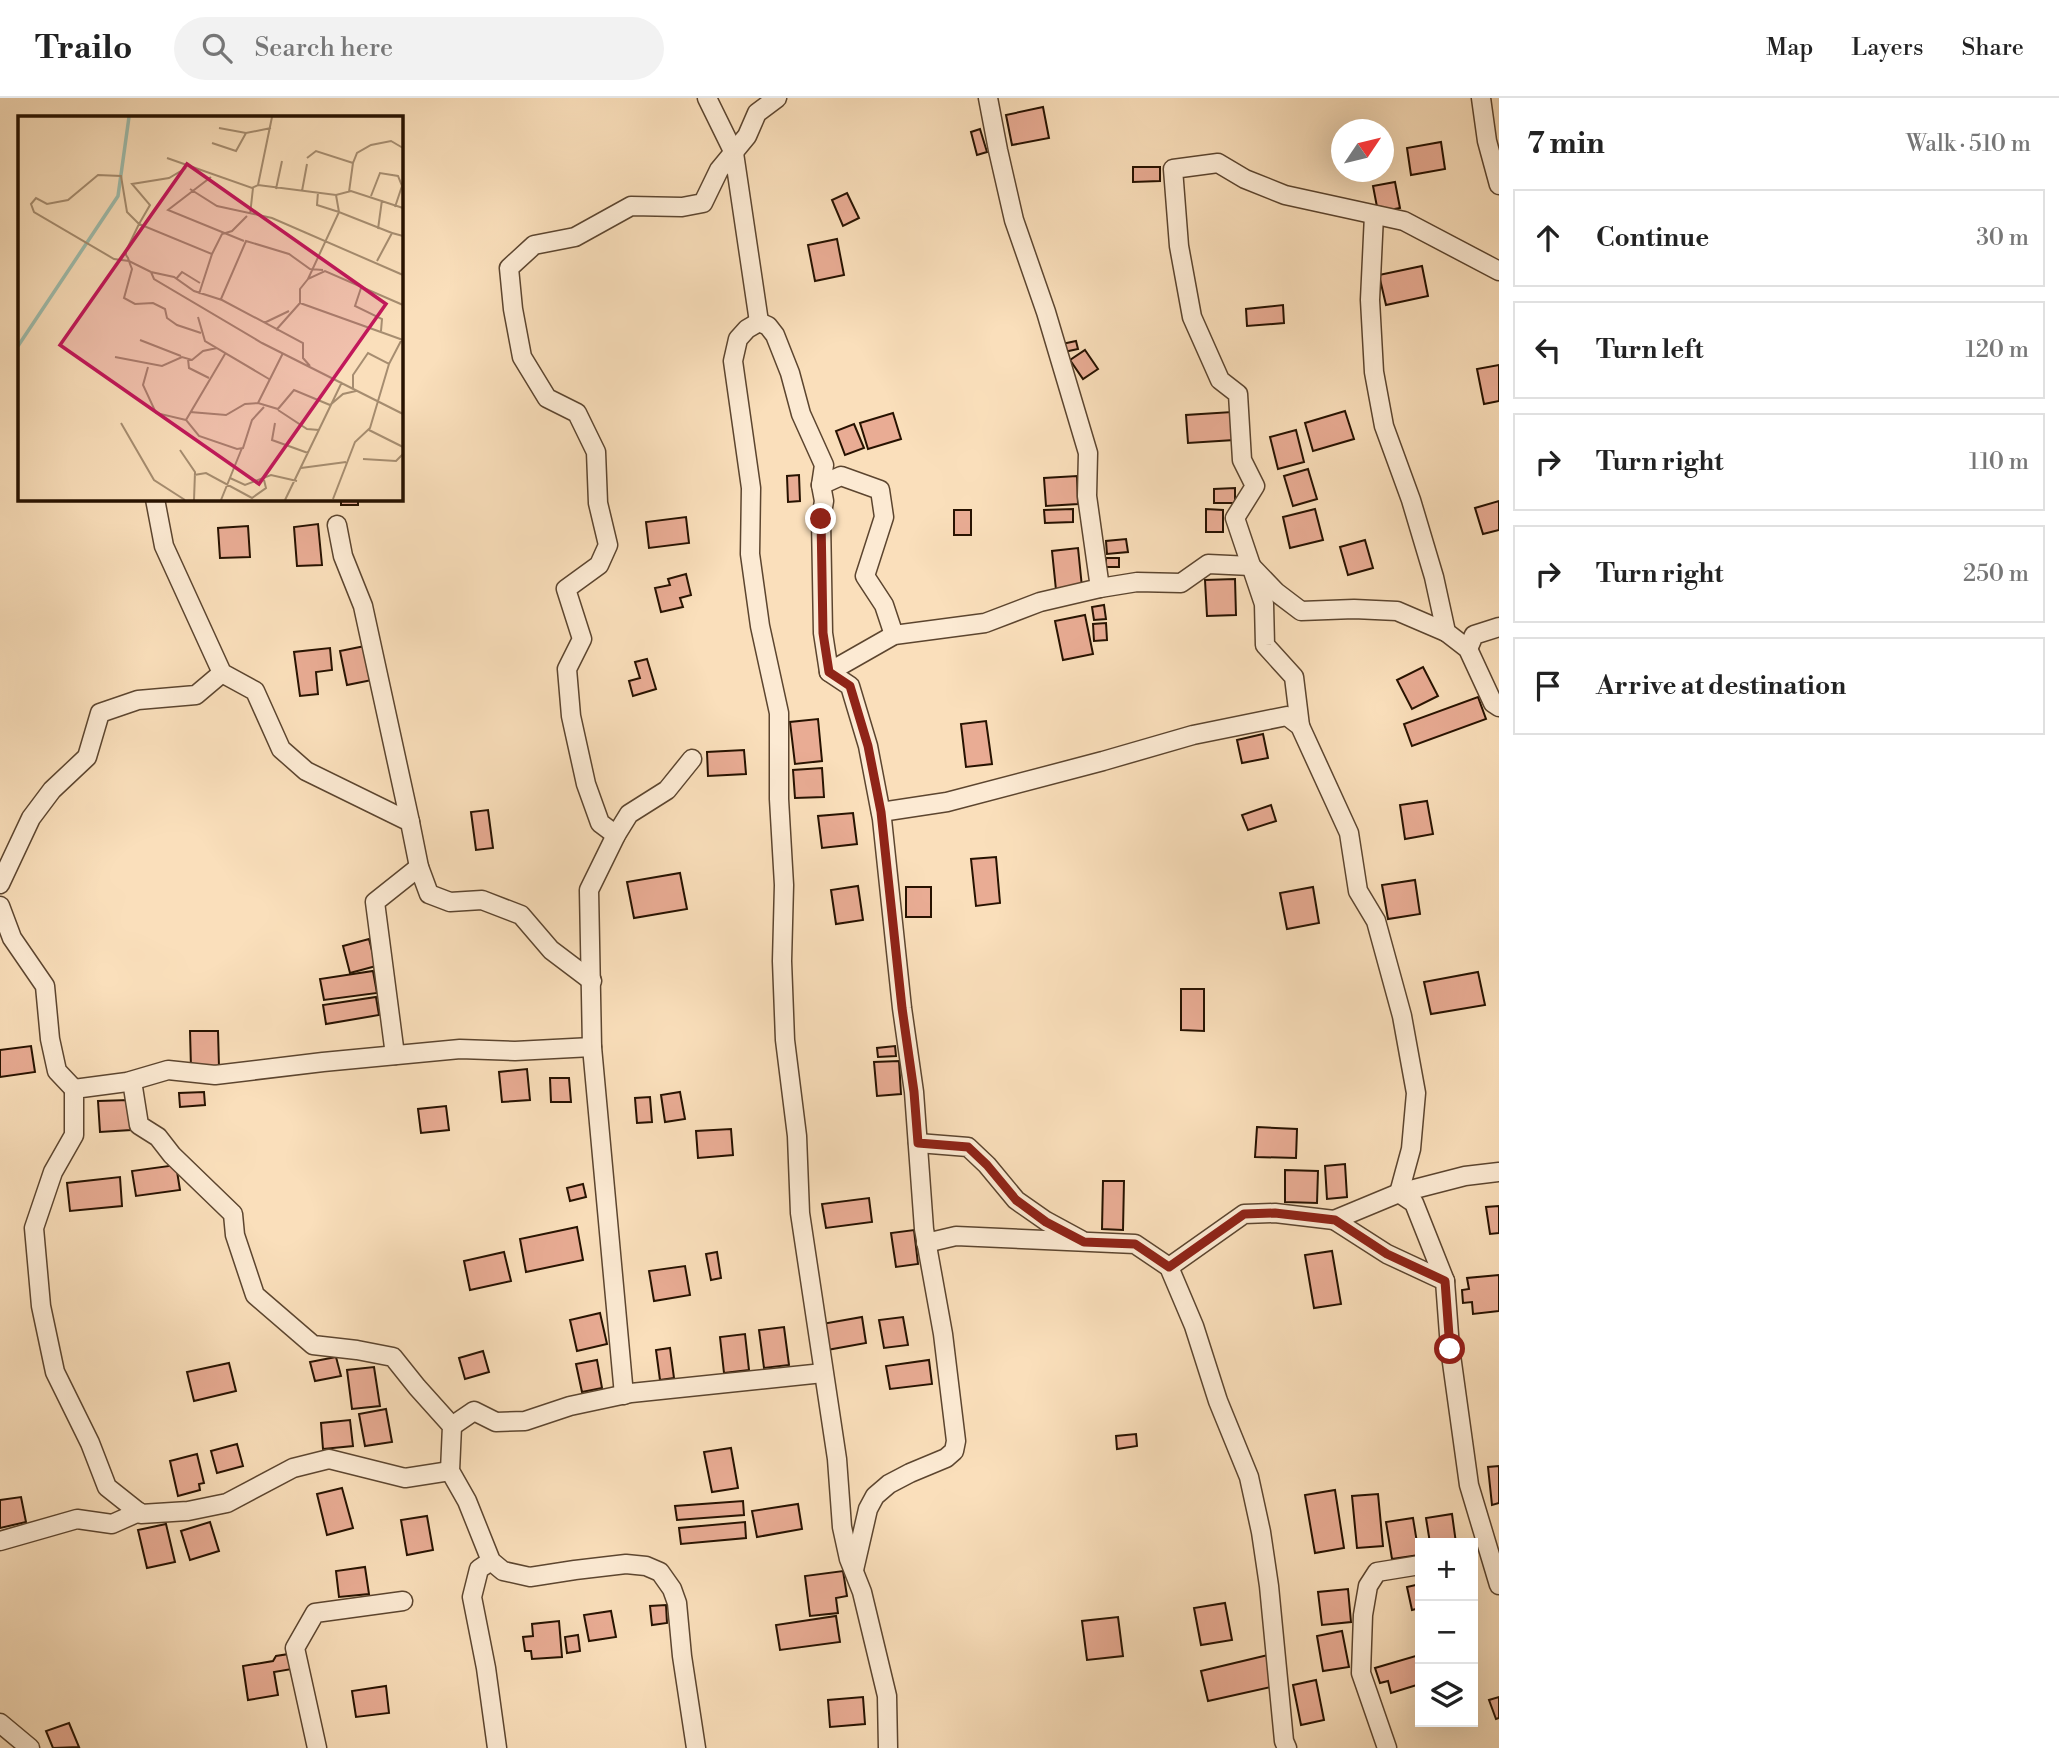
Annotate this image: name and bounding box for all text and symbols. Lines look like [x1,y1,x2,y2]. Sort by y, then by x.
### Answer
search box [174,17,664,80]
text: Trailo [35,28,132,69]
icon: search [198,29,236,67]
text: Search here [254,32,393,64]
text: Map [1766,33,1813,63]
text: Layers [1851,33,1923,63]
text: Share [1961,33,2024,63]
inset map [18,116,402,500]
north arrow [1331,119,1394,182]
text: 7 min [1527,125,1605,163]
text: Walk · 510 m [1906,130,2031,158]
icon: ahead [1529,219,1567,257]
text: Continue [1596,222,1709,254]
text: 30 m [1976,224,2029,252]
icon: left [1529,331,1567,369]
text: Turn left [1596,334,1704,366]
text: 120 m [1965,336,2029,364]
icon: right [1529,443,1567,481]
text: Turn right [1596,446,1724,478]
text: 110 m [1969,448,2029,476]
route end [805,503,836,534]
icon: right [1529,555,1567,593]
text: Turn right [1596,558,1724,590]
text: 250 m [1963,560,2029,588]
icon: arrive [1529,667,1567,705]
text: Arrive at destination [1596,670,1846,702]
route start [1434,1333,1465,1364]
map controls [1415,1538,1478,1727]
button: + [1415,1538,1478,1601]
button: − [1415,1601,1478,1664]
button: layers [1415,1664,1478,1727]

